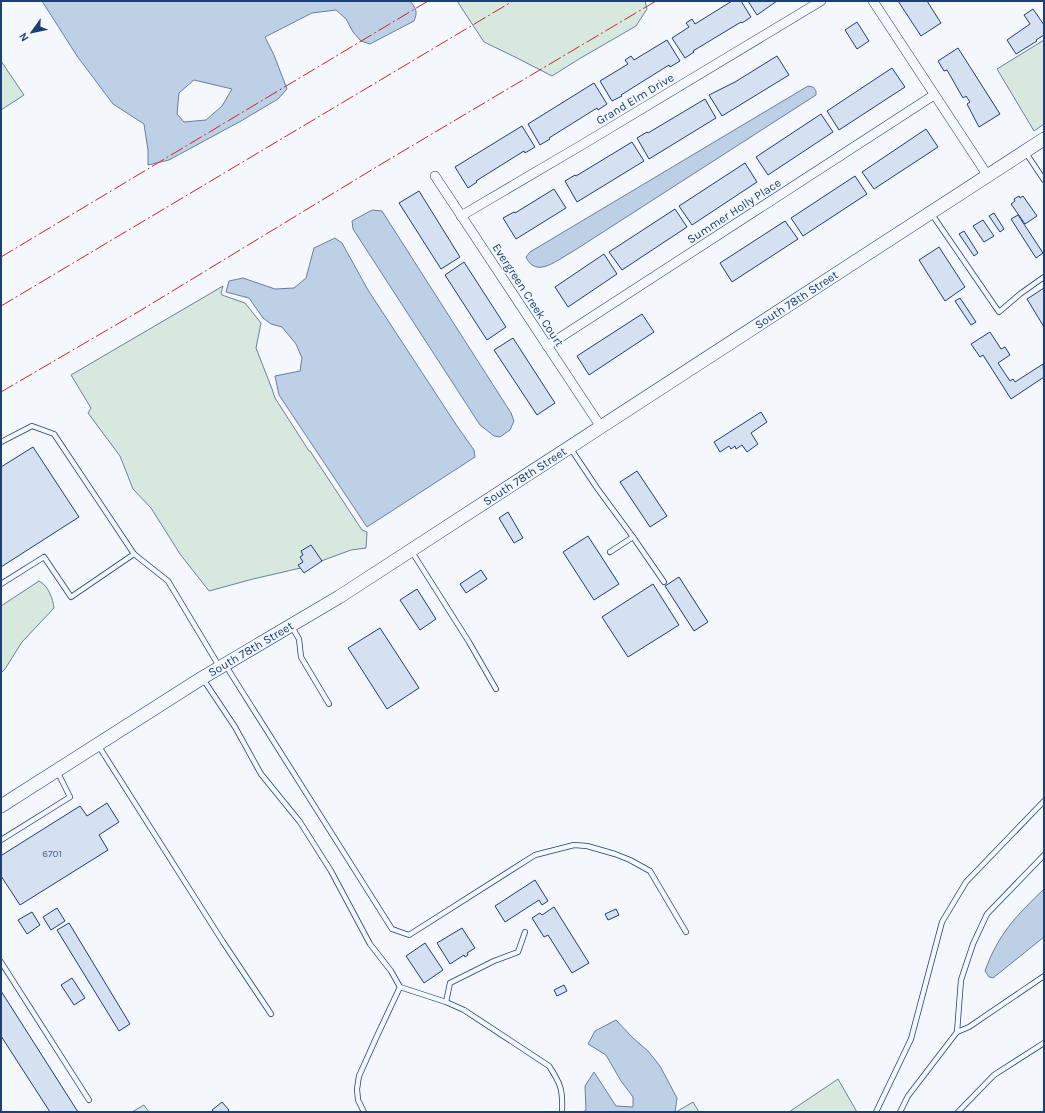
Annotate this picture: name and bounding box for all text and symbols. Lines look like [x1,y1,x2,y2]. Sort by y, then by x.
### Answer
north arrow [12,12,52,52]
text: N [16,30,32,44]
street label: Grand Elm Drive [594,70,676,128]
street label: Summer Holly Place [684,175,784,247]
street label: Evergreen Creek Court [489,241,567,350]
street label: South 78th Street [752,267,841,332]
street label: South 78th Street [481,444,569,508]
street label: South 78th Street [206,618,296,680]
house number: 6701 [42,848,62,860]

